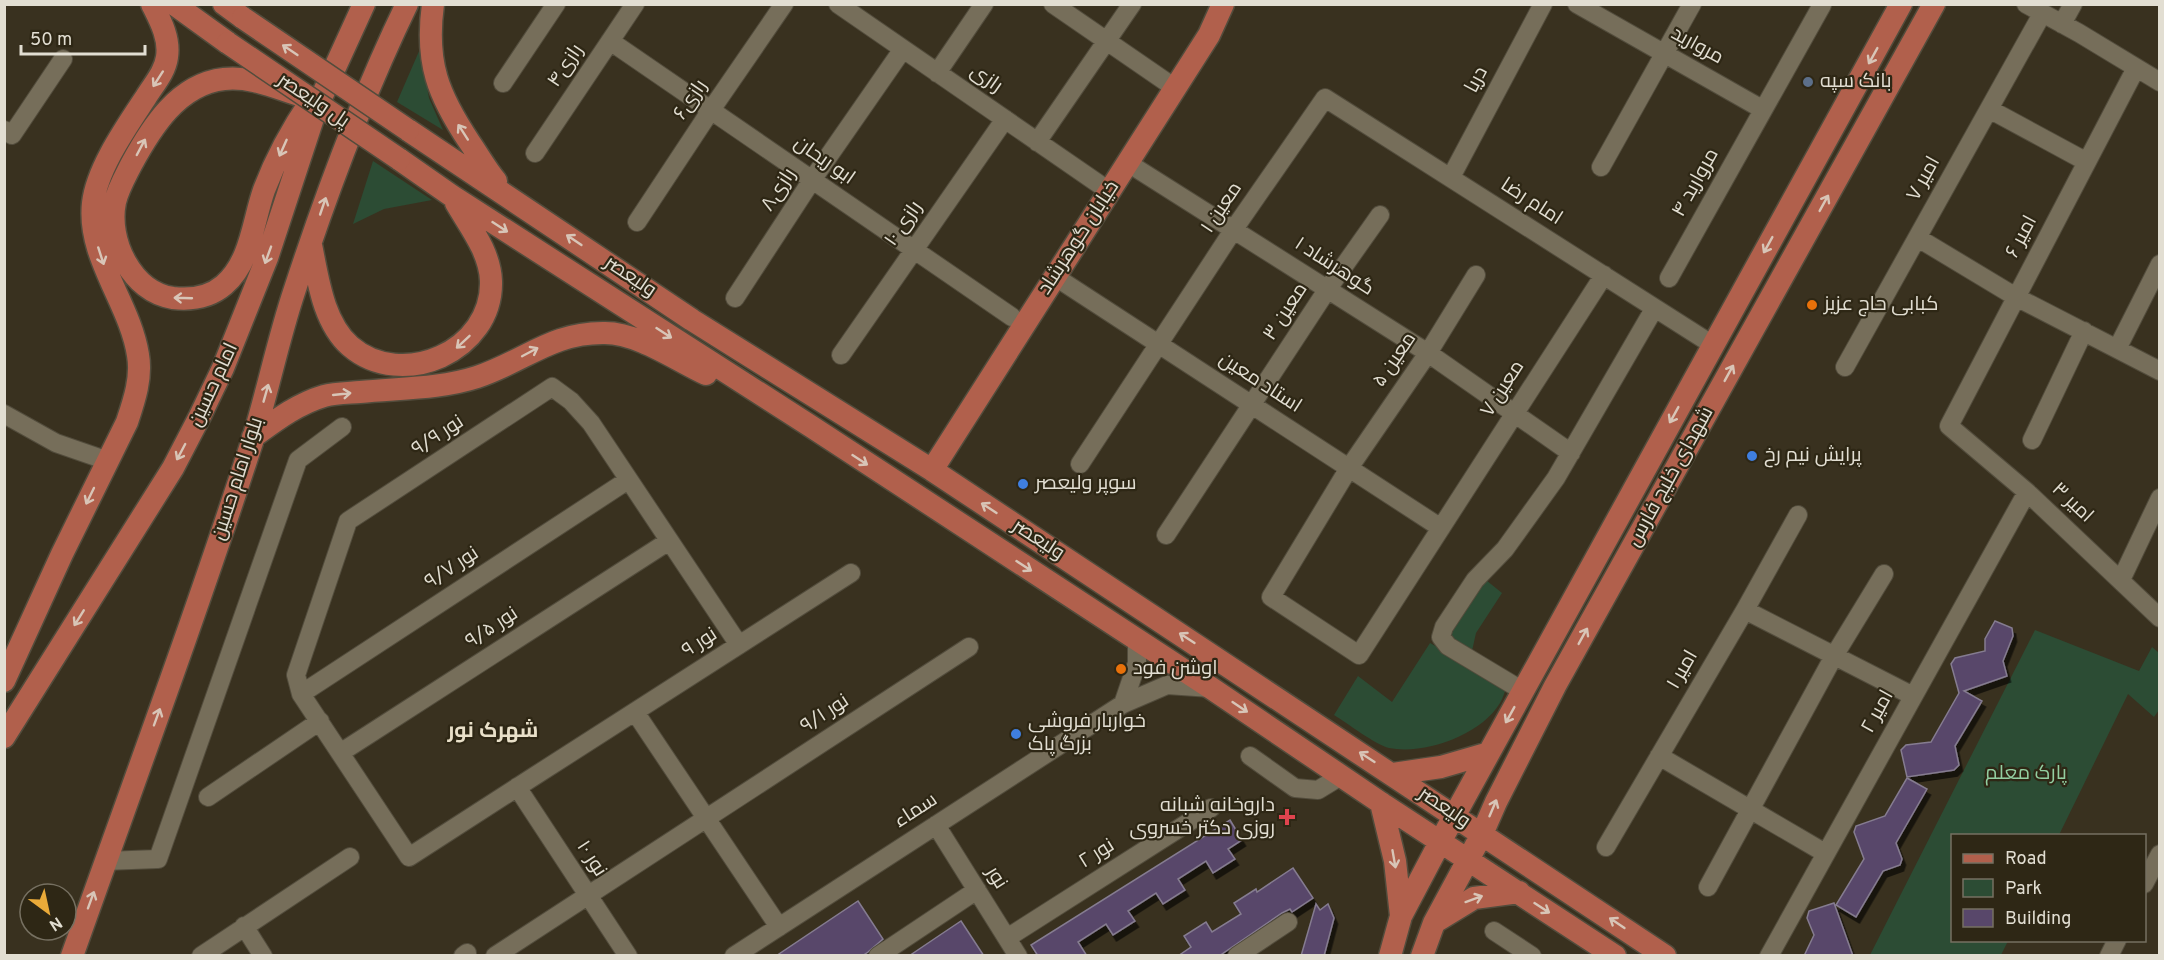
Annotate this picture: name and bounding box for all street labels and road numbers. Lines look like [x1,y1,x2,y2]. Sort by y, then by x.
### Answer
street label: مروارید [1666,21,1728,71]
street label: رازی۴ [542,39,590,93]
street label: رازی [965,59,1007,99]
street label: دریا [1459,62,1495,98]
street label: پل ولیعصر [271,67,355,135]
street label: رازی۶ [668,75,714,125]
street label: ابو ریحان [788,131,860,191]
street label: مروارید ۴ [1667,144,1725,222]
street label: امیر ۷ [1901,152,1947,206]
street label: رازی۸ [755,163,803,217]
street label: امام رضا [1495,172,1567,232]
street label: خیابان گوهرشاد [1032,176,1126,300]
street label: معین ۱ [1195,177,1249,239]
street label: رازی ۱۰ [879,196,929,252]
street label: امیر ۶ [2000,211,2044,263]
street label: گوهرشاد ۱ [1289,232,1379,302]
street label: ولیعصر [598,250,661,304]
street label: معین ۳ [1258,278,1314,346]
street label: معین ۵ [1367,327,1423,393]
street label: امام حسین [183,339,245,431]
street label: استاد معین [1214,347,1306,419]
street label: معین ۷ [1475,356,1531,422]
street label: شهدای خلیج فارس [1622,402,1720,552]
street label: نور ۹/۹ [407,409,469,463]
street label: بلوار امام حسین [206,414,270,544]
street label: امیر ۳ [2045,477,2099,529]
street label: ولیعصر [1006,513,1069,567]
street label: نور ۹/۷ [420,541,484,595]
street label: نور ۹/۵ [461,601,523,655]
street label: نور ۹ [677,622,723,664]
street label: امیر ۱ [1661,646,1705,694]
street label: امیر ۲ [1856,686,1900,738]
street label: نور ۹/۱ [796,689,854,739]
street label: ولیعصر [1412,781,1475,835]
street label: سماء [889,787,943,835]
street label: نور ۲ [1074,833,1120,875]
street label: نور ۱۰ [570,836,612,882]
street label: نور [979,861,1013,894]

